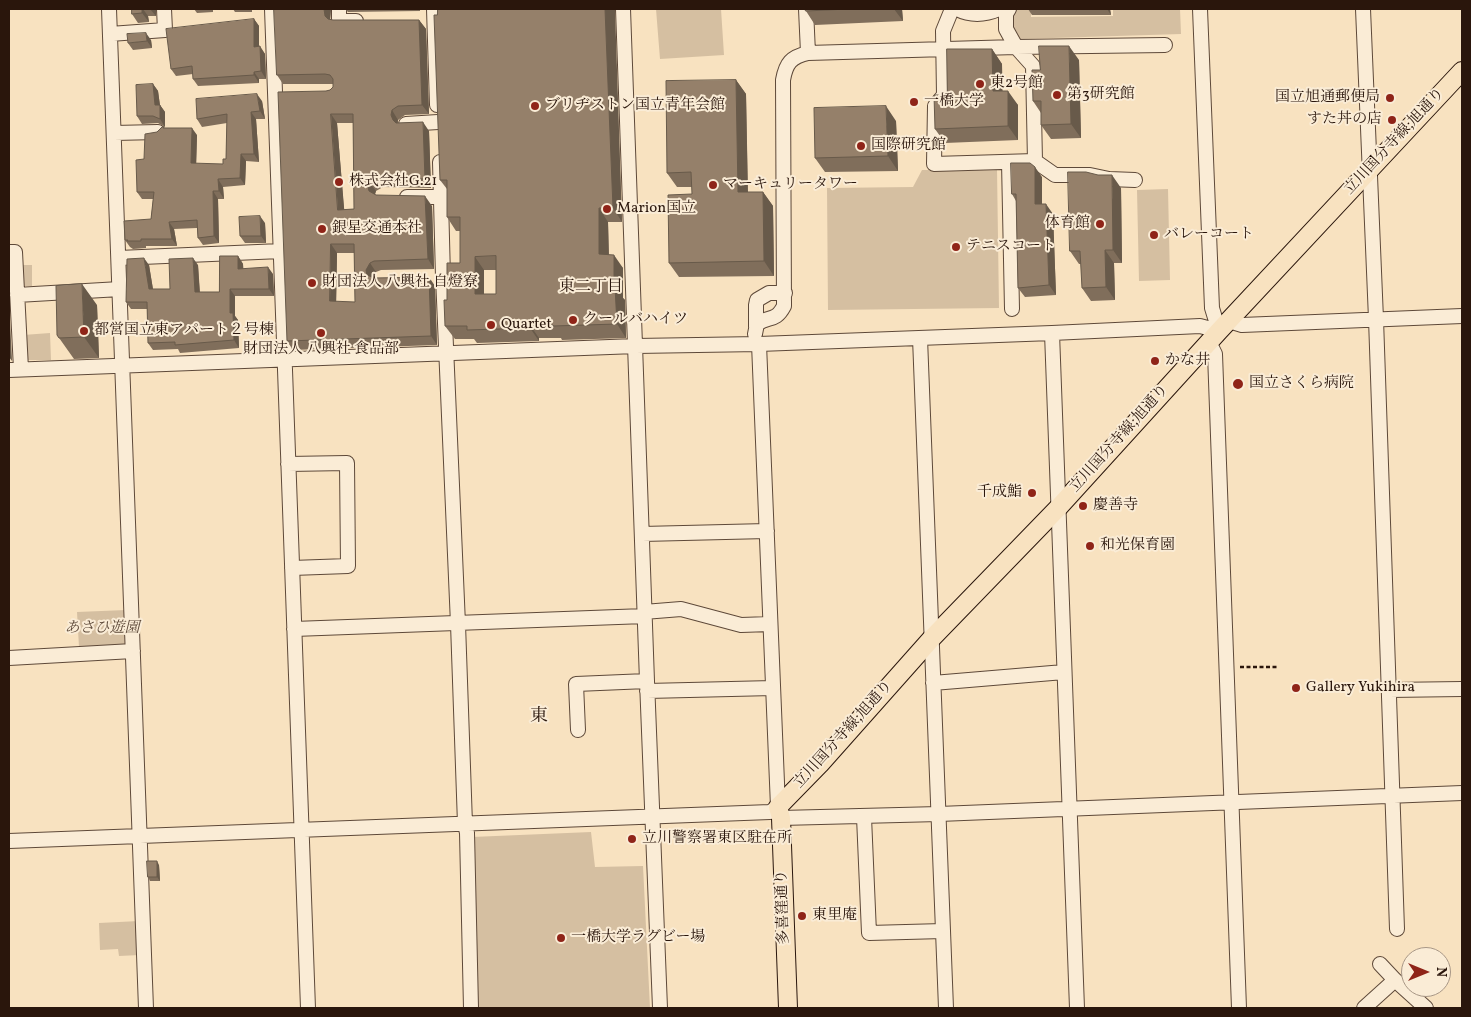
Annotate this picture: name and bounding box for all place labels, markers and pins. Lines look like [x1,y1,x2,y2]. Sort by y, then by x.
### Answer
place label: 東2号館 [990,75,1043,93]
marker: 東2号館 [974,78,986,90]
place label: 第3研究館 [1067,86,1135,104]
marker: 第3研究館 [1051,89,1063,101]
place label: 国立旭通郵便局 [1275,89,1380,107]
marker: 国立旭通郵便局 [1384,92,1396,104]
place label: 一橋大学 [924,93,984,111]
marker: 一橋大学 [908,96,920,108]
place label: ブリヂストン国立青年会館 [545,97,725,115]
marker: ブリヂストン国立青年会館 [529,100,541,112]
place label: すた丼の店 [1307,111,1382,129]
marker: すた丼の店 [1386,114,1398,126]
place label: 国際研究館 [871,137,946,155]
marker: 国際研究館 [855,140,867,152]
place label: 株式会社G.21 [349,173,437,191]
marker: 株式会社G.21 [333,176,345,188]
place label: マーキュリータワー [723,176,858,194]
marker: マーキュリータワー [707,179,719,191]
place label: Marion国立 [617,200,696,218]
marker: Marion国立 [601,203,613,215]
place label: 体育館 [1045,215,1090,233]
marker: 体育館 [1094,218,1106,230]
place label: 銀星交通本社 [332,220,422,238]
marker: 銀星交通本社 [316,223,328,235]
place label: バレーコート [1164,226,1254,244]
marker: バレーコート [1148,229,1160,241]
place label: テニスコート [966,238,1056,256]
marker: テニスコート [950,241,962,253]
place label: 財団法人 八興社 自燈寮 [322,274,478,292]
marker: 財団法人 八興社 自燈寮 [306,277,318,289]
place label: クールバハイツ [583,311,688,329]
marker: クールバハイツ [567,314,579,326]
place label: Quartet [501,316,552,334]
marker: Quartet [485,319,497,331]
place label: 都営国立東アパート２号棟 [94,322,274,340]
marker: 都営国立東アパート２号棟 [78,325,90,337]
marker: 財団法人 八興社 食品部 [315,327,327,339]
place label: 財団法人 八興社 食品部 [243,341,399,359]
place label: かな井 [1165,352,1210,370]
marker: かな井 [1149,355,1161,367]
place label: 国立さくら病院 [1249,375,1354,393]
marker: 国立さくら病院 [1231,377,1245,391]
place label: 千成鮨 [977,484,1022,502]
marker: 千成鮨 [1026,487,1038,499]
place label: 慶善寺 [1093,497,1138,515]
marker: 慶善寺 [1077,500,1089,512]
place label: 和光保育園 [1100,537,1175,555]
marker: 和光保育園 [1084,540,1096,552]
place label: Gallery Yukihira [1306,679,1415,697]
marker: Gallery Yukihira [1290,682,1302,694]
place label: 立川警察署東区駐在所 [642,830,792,848]
marker: 立川警察署東区駐在所 [626,833,638,845]
place label: 東里庵 [812,907,857,925]
marker: 東里庵 [796,910,808,922]
place label: 一橋大学ラグビー場 [571,929,705,947]
marker: 一橋大学ラグビー場 [555,932,567,944]

